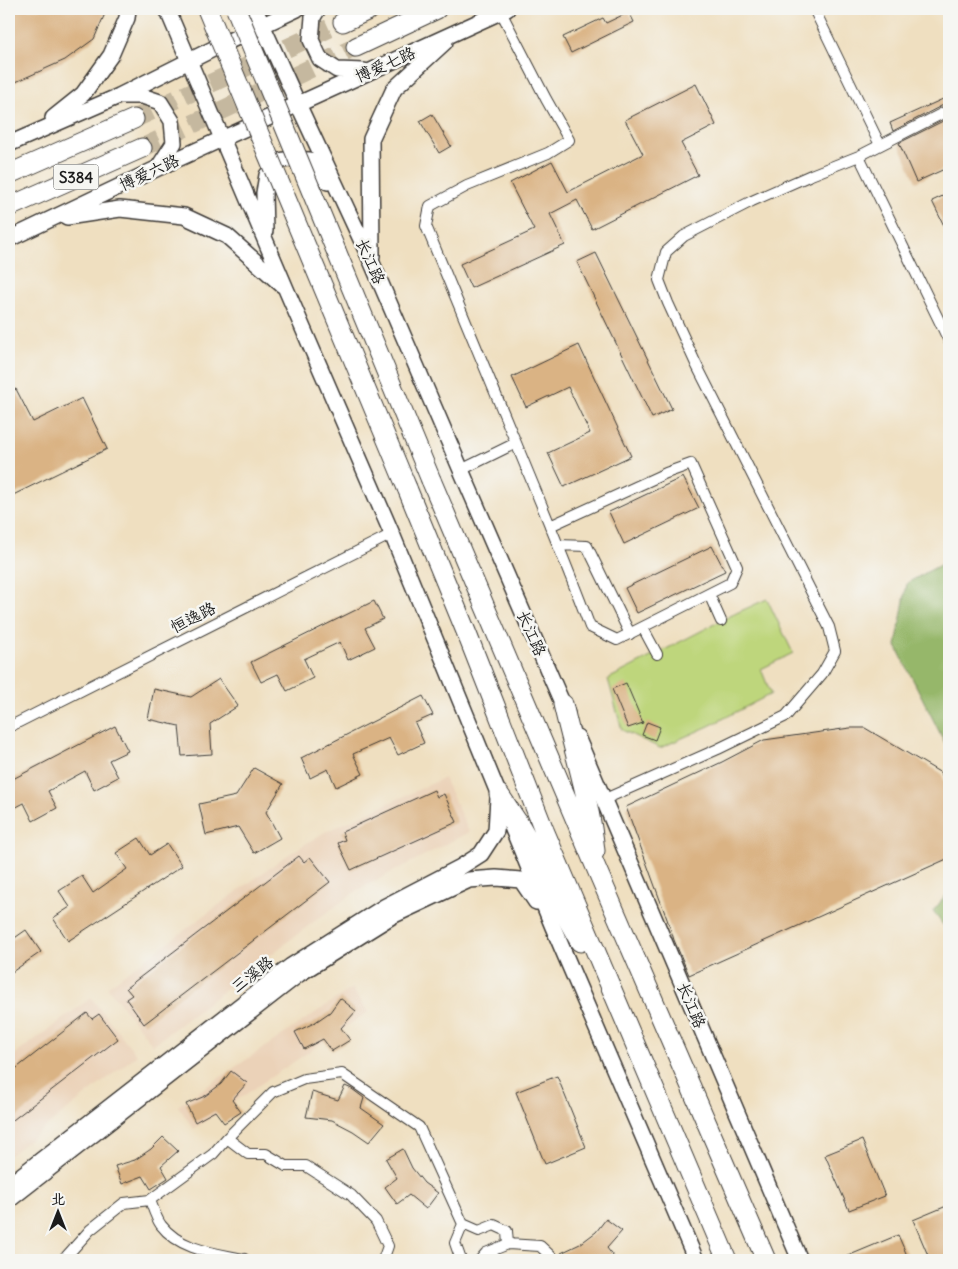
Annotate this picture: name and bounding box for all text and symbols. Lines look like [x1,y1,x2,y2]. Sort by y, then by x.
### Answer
street label: 博爱七路 [352,42,418,86]
street label: 博爱六路 [116,149,182,195]
road number: S384 [54,164,98,190]
street label: 长江路 [352,235,390,287]
street label: 恒逸路 [167,597,219,637]
street label: 长江路 [513,607,551,659]
street label: 三溪路 [227,951,277,997]
street label: 长江路 [673,979,711,1031]
north arrow [32,1186,82,1236]
text: 北 [51,1190,65,1208]

